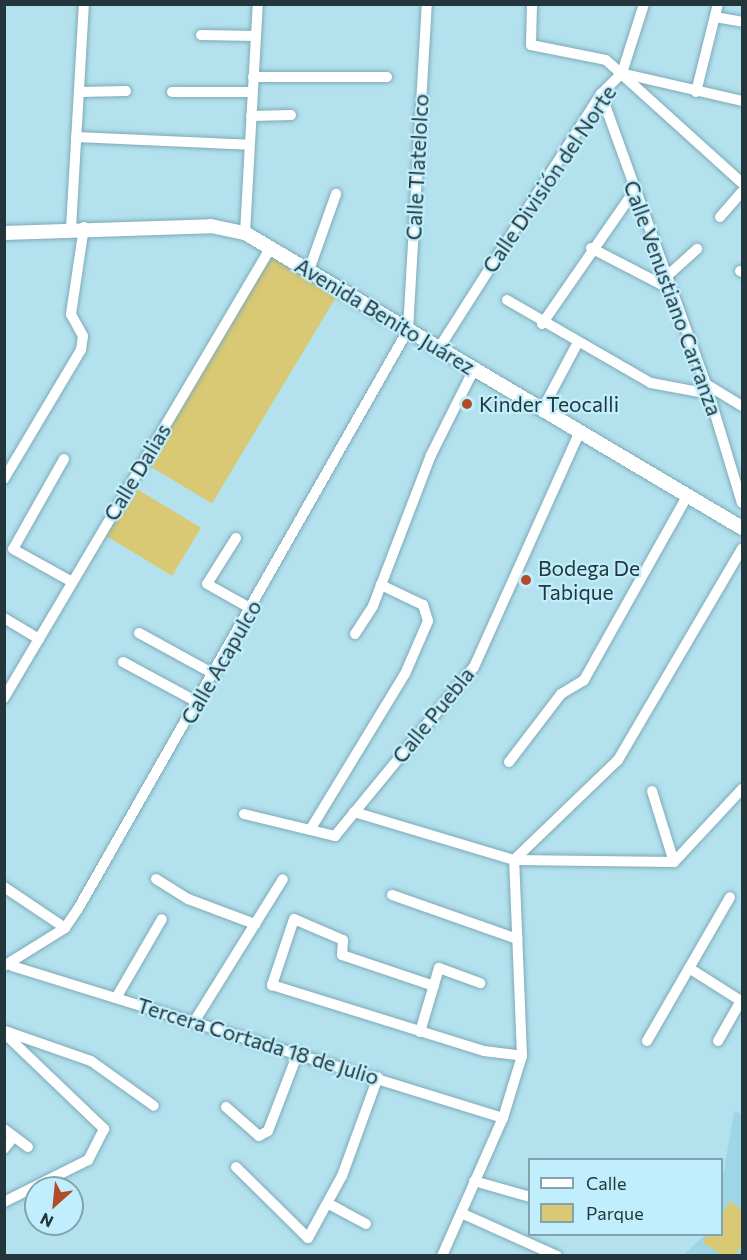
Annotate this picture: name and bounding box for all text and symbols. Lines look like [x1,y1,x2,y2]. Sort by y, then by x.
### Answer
street label: Calle División del Norte [477,81,621,277]
street label: Calle Tlatelolco [401,93,433,241]
street label: Calle Venustiano Carranza [619,177,727,419]
street label: Avenida Benito Juárez [291,252,479,380]
place label: Kinder Teocalli [479,391,619,417]
marker: Kinder Teocalli [460,397,474,411]
street label: Calle Dalias [98,419,176,525]
place label: Bodega De Tabique [538,555,640,605]
marker: Bodega De Tabique [519,573,533,587]
street label: Calle Acapulco [175,596,267,728]
street label: Calle Puebla [387,662,479,768]
street label: Tercera Cortada 18 de Julio [134,992,382,1090]
legend [528,1158,723,1236]
text: Calle [586,1172,626,1194]
north arrow [24,1176,84,1236]
text: Parque [586,1202,644,1224]
text: N [37,1210,56,1232]

